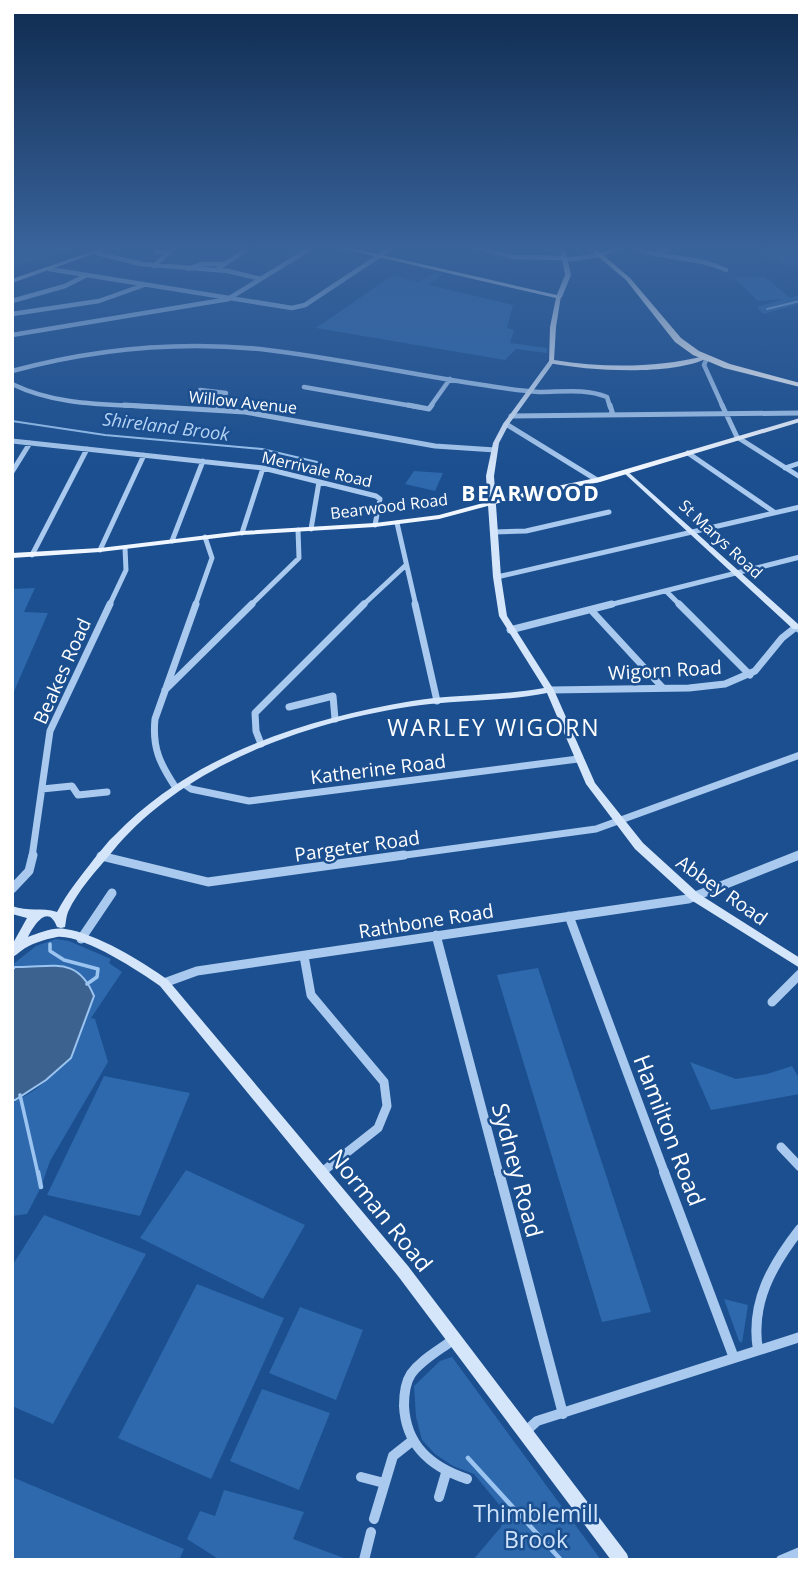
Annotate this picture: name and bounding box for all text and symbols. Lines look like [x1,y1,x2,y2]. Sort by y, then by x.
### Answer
street label: Willow Avenue [188,385,298,419]
water label: Shireland Brook [101,406,232,446]
street label: Merrivale Road [260,446,374,492]
district label: BEARWOOD [461,479,601,507]
street label: Bearwood Road [329,488,449,524]
street label: St Marys Road [675,495,767,583]
street label: Beakes Road [27,614,97,728]
street label: Wigorn Road [608,654,722,686]
district label: WARLEY WIGORN [387,711,601,743]
street label: Katherine Road [309,748,447,790]
street label: Pargeter Road [293,824,421,868]
street label: Abbey Road [671,849,773,931]
street label: Rathbone Road [357,897,495,945]
street label: Hamilton Road [626,1050,714,1210]
street label: Sydney Road [485,1099,551,1241]
street label: Norman Road [321,1142,441,1278]
park label: Thimblemill Brook [473,1497,599,1555]

